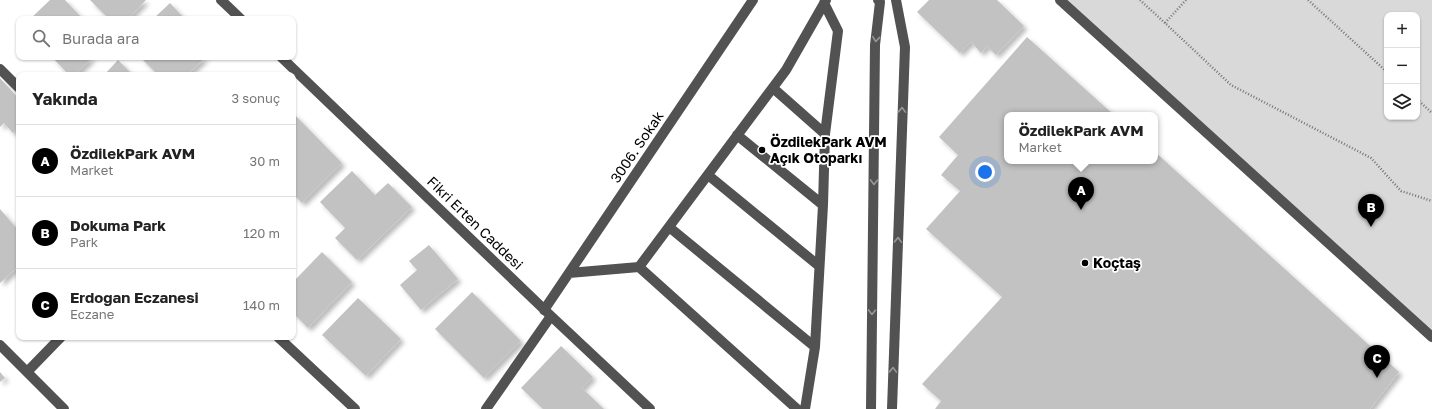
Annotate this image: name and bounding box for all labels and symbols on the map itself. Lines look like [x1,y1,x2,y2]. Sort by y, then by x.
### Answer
one-way arrow [872,35,881,42]
one-way arrow [898,107,907,113]
street label: 3006. Sokak [606,108,667,186]
place label: ÖzdilekPark AVM Açık Otoparkı [770,133,887,166]
marker: ÖzdilekPark AVM Açık Otoparkı [757,145,767,155]
your location [975,162,995,182]
street label: Fikri Erten Caddesi [424,172,527,273]
pin: A [1068,177,1094,210]
one-way arrow [870,179,878,185]
pin: B [1358,194,1384,227]
one-way arrow [893,237,902,243]
place label: Koçtaş [1093,254,1141,271]
marker: Koçtaş [1080,258,1090,268]
one-way arrow [868,309,876,315]
pin: C [1364,345,1390,378]
one-way arrow [889,367,897,373]

